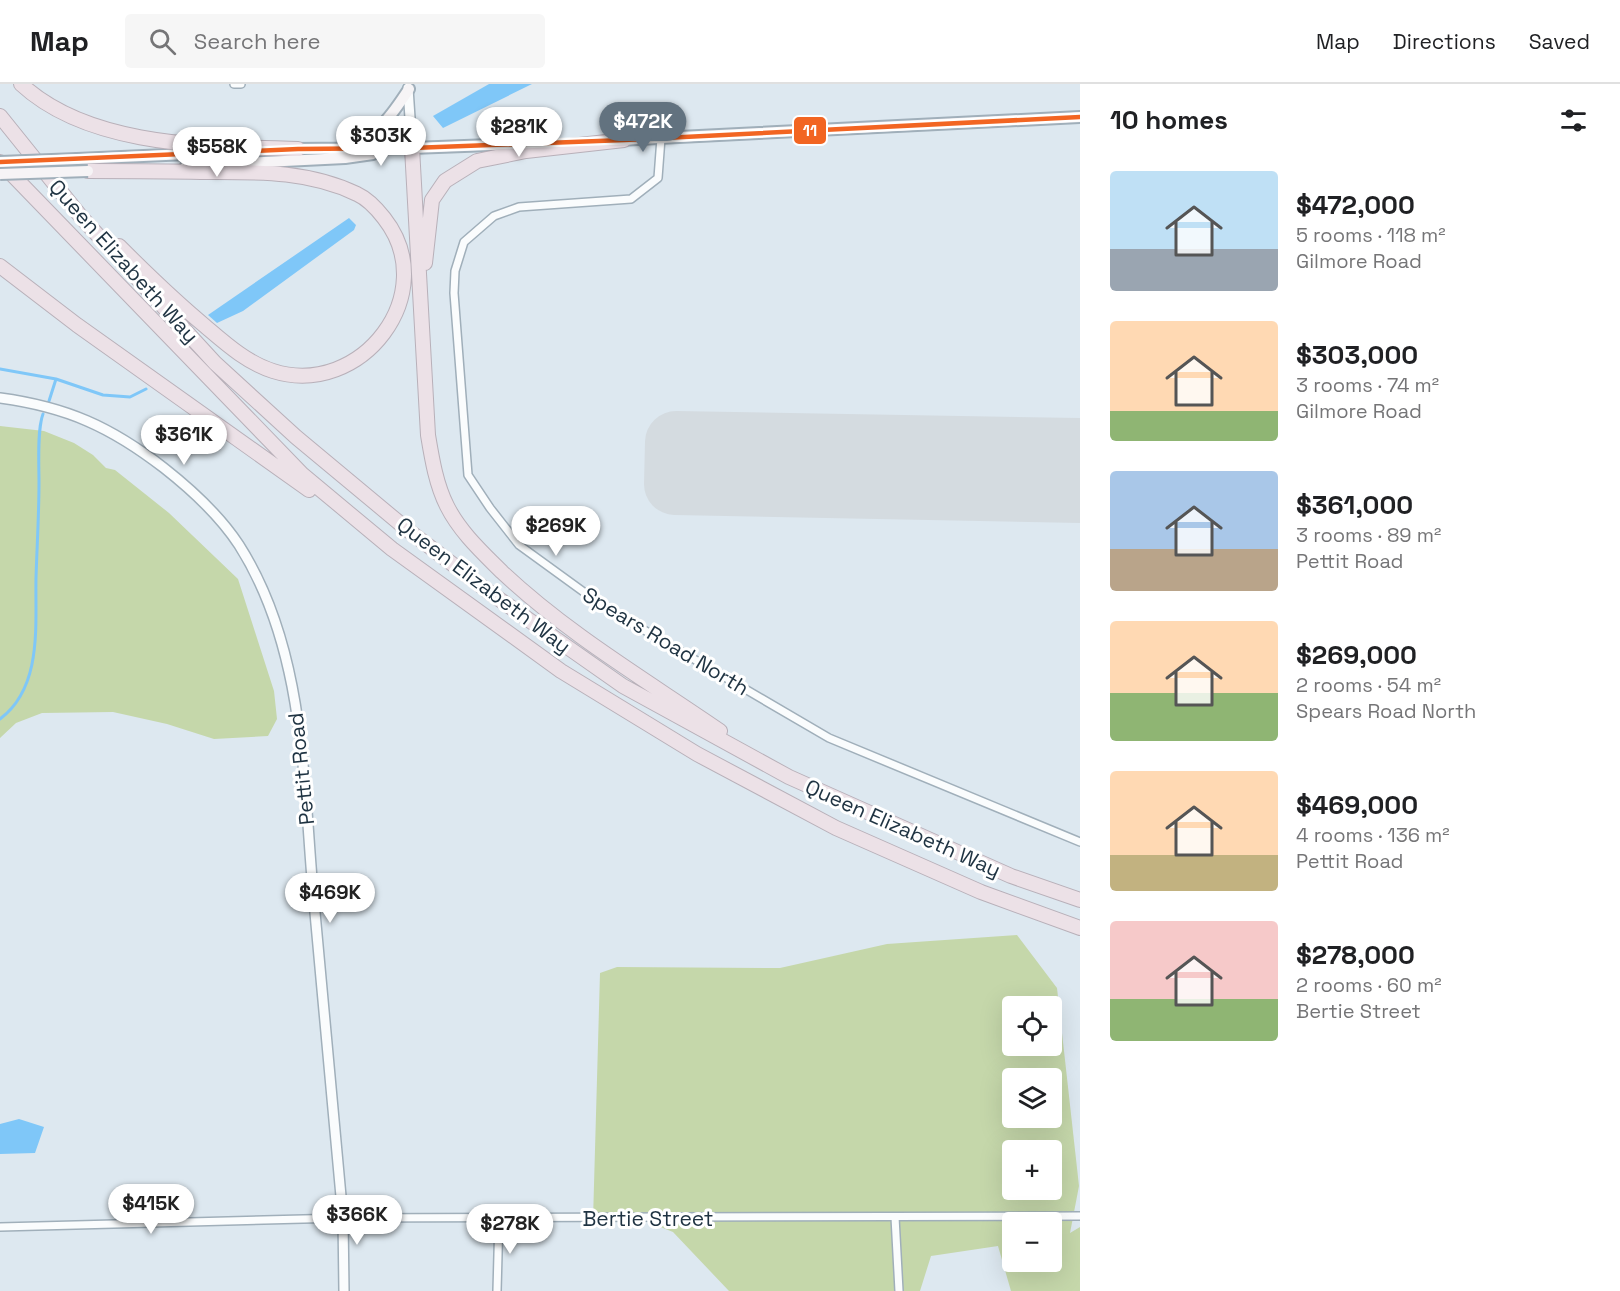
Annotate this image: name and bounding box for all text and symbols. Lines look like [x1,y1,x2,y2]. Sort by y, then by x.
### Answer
search box [125,14,545,68]
text: Map [30,23,89,59]
icon: search [146,25,179,58]
text: Search here [194,27,321,55]
text: Map [1316,28,1360,55]
text: Directions [1393,28,1496,55]
text: Saved [1529,28,1590,55]
pin: $472K [601,102,685,153]
text: 10 homes [1110,103,1228,137]
icon: filters [1557,104,1590,137]
pin: $281K [477,107,561,158]
text: $472K [613,108,673,134]
text: $281K [490,113,548,139]
pin: $303K [339,116,423,167]
line badge: 11 [793,116,827,145]
text: 11 [803,120,817,141]
text: $303K [350,122,412,148]
pin: $558K [175,127,259,178]
text: $558K [187,133,247,159]
street label: Queen Elizabeth Way [43,173,205,349]
text: $472,000 [1296,188,1415,222]
icon: home [1158,195,1230,267]
text: 5 rooms · 118 m² [1296,222,1446,248]
text: Gilmore Road [1296,248,1422,274]
text: $303,000 [1296,338,1418,372]
icon: home [1158,345,1230,417]
text: 3 rooms · 74 m² [1296,372,1439,398]
text: Gilmore Road [1296,398,1422,424]
pin: $361K [142,415,226,466]
text: $361K [155,421,213,447]
text: $361,000 [1296,488,1413,522]
icon: home [1158,495,1230,567]
pin: $269K [514,506,598,557]
street label: Queen Elizabeth Way [392,511,576,659]
text: $269K [525,512,587,538]
text: 3 rooms · 89 m² [1296,522,1441,548]
text: Pettit Road [1296,548,1404,574]
street label: Spears Road North [578,581,754,701]
text: $269,000 [1296,638,1417,672]
icon: home [1158,645,1230,717]
text: 2 rooms · 54 m² [1296,672,1441,698]
text: Spears Road North [1296,698,1476,724]
street label: Pettit Road [282,711,320,827]
street label: Queen Elizabeth Way [801,773,1005,883]
text: $469,000 [1296,788,1418,822]
icon: home [1158,795,1230,867]
text: 4 rooms · 136 m² [1296,822,1450,848]
text: Pettit Road [1296,848,1404,874]
pin: $469K [288,873,372,924]
text: $469K [299,879,361,905]
text: $278,000 [1296,938,1415,972]
icon: home [1158,945,1230,1017]
text: 2 rooms · 60 m² [1296,972,1442,998]
map controls [1002,996,1062,1272]
button: locate [1002,996,1062,1056]
text: Bertie Street [1296,998,1421,1024]
button: layers [1002,1068,1062,1128]
button: + [1002,1140,1062,1200]
pin: $415K [109,1184,193,1235]
text: $415K [122,1190,180,1216]
pin: $366K [315,1195,399,1246]
text: $366K [326,1201,388,1227]
pin: $278K [468,1204,552,1255]
street label: Bertie Street [582,1205,714,1232]
text: $278K [480,1210,540,1236]
button: − [1002,1212,1062,1272]

